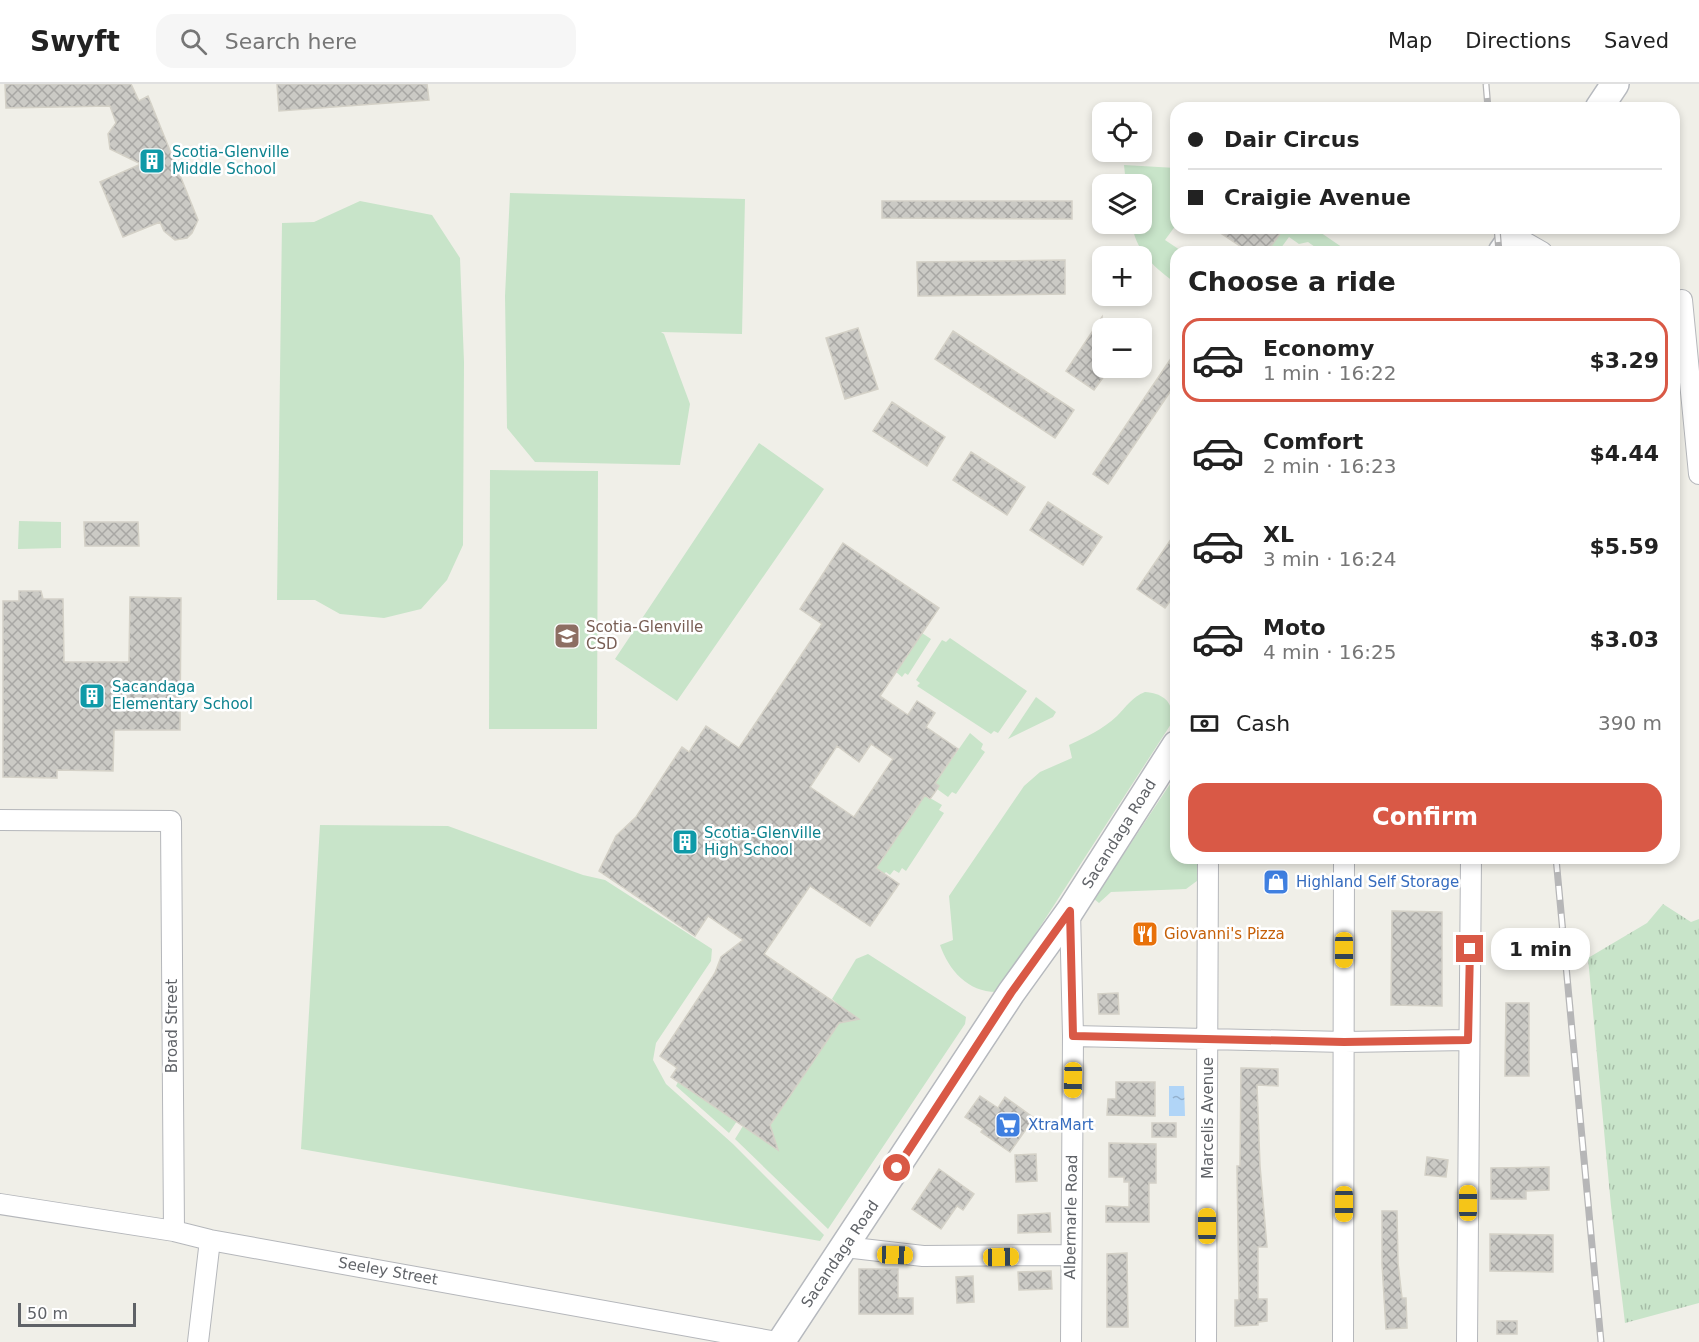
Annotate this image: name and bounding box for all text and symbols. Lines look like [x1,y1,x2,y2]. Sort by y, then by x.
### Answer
search box [156,14,576,68]
text: Swyft [30,25,120,58]
icon: search [177,25,210,58]
text: Search here [225,29,357,54]
text: Map [1388,29,1432,53]
text: Directions [1465,29,1571,53]
text: Saved [1604,29,1669,53]
map controls [1092,102,1152,378]
button: locate [1092,102,1152,162]
text: Dair Circus [1224,127,1360,152]
place label: Scotia-Glenville Middle School [172,143,289,178]
building icon: Scotia-Glenville Middle School [137,146,167,176]
button: layers [1092,174,1152,234]
text: Craigie Avenue [1224,185,1411,210]
button: + [1092,246,1152,306]
text: Choose a ride [1188,266,1396,297]
button: − [1092,318,1152,378]
icon: car [1191,333,1245,387]
text: Economy [1263,336,1374,361]
text: $3.29 [1589,348,1659,373]
text: 1 min · 16:22 [1263,361,1397,385]
icon: car [1191,426,1245,480]
text: Comfort [1263,429,1363,454]
text: $4.44 [1589,441,1659,466]
text: 2 min · 16:23 [1263,454,1397,478]
icon: car [1191,519,1245,573]
text: XL [1263,522,1294,547]
text: $5.59 [1589,534,1659,559]
text: 3 min · 16:24 [1263,547,1397,571]
icon: car [1191,612,1245,666]
text: Moto [1263,615,1326,640]
place label: Scotia-Glenville CSD [586,618,703,653]
school or university icon: Scotia-Glenville CSD [552,621,582,651]
text: $3.03 [1589,627,1659,652]
text: 4 min · 16:25 [1263,640,1397,664]
place label: Sacandaga Elementary School [112,678,253,713]
building icon: Sacandaga Elementary School [77,681,107,711]
icon: cash [1188,707,1221,740]
text: Cash [1236,711,1290,736]
text: 390 m [1598,711,1662,735]
street label: Sacandaga Road [1078,776,1160,892]
button: Confirm [1188,783,1662,852]
place label: Scotia-Glenville High School [704,824,821,859]
building icon: Scotia-Glenville High School [670,827,700,857]
shop icon: Highland Self Storage [1261,867,1291,897]
place label: Highland Self Storage [1296,873,1459,891]
restaurant icon: Giovanni's Pizza [1130,919,1160,949]
place label: Giovanni's Pizza [1164,925,1285,943]
callout: 1 min [1491,928,1590,970]
car [1335,932,1353,968]
route end [1456,935,1483,962]
text: 1 min [1509,937,1572,961]
street label: Broad Street [163,979,181,1073]
street label: Marcelis Avenue [1199,1057,1217,1179]
car [1064,1062,1082,1098]
supermarket icon: XtraMart [993,1110,1023,1140]
place label: XtraMart [1028,1116,1094,1134]
route start [883,1154,910,1181]
street label: Albermarle Road [1061,1154,1081,1280]
car [1459,1185,1477,1221]
car [1335,1186,1353,1222]
street label: Sacandaga Road [797,1197,883,1311]
car [1198,1208,1216,1244]
car [877,1245,913,1265]
car [983,1248,1019,1266]
street label: Seeley Street [337,1253,439,1289]
scale bar [18,1300,136,1328]
text: 50 m [27,1304,68,1323]

